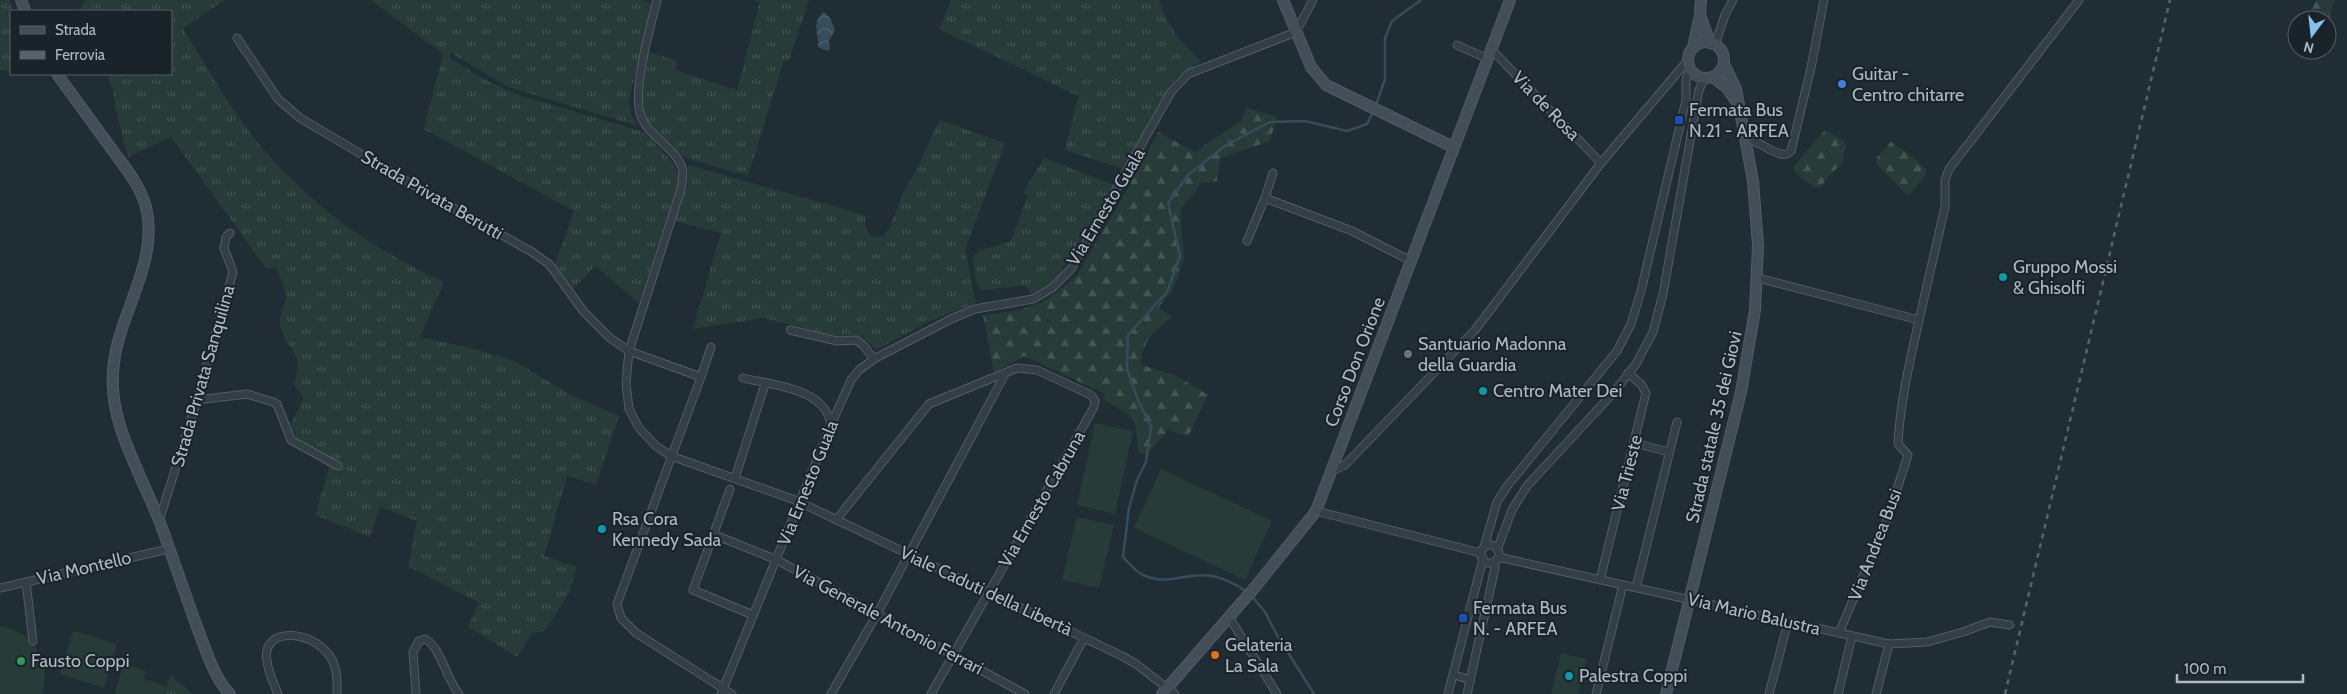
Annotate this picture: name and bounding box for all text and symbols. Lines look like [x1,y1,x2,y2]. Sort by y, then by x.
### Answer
legend [10,10,172,75]
north arrow [2287,10,2337,60]
text: Strada [55,21,97,39]
text: N [2302,38,2316,58]
text: Ferrovia [55,46,106,64]
place label: Guitar - Centro chitarre [1852,63,1964,106]
street label: Via de Rosa [1508,67,1585,146]
marker: Guitar - Centro chitarre [1836,78,1848,90]
place label: Fermata Bus N.21 - ARFEA [1689,99,1789,142]
marker: Fermata Bus N.21 - ARFEA [1673,114,1685,126]
street label: Via Ernesto Guala [1062,144,1150,270]
street label: Strada Privata Berutti [357,146,507,244]
place label: Gruppo Mossi & Ghisolfi [2013,256,2117,299]
marker: Gruppo Mossi & Ghisolfi [1997,271,2009,283]
street label: Strada Privata Sanquilina [167,282,240,469]
street label: Corso Don Orione [1320,294,1390,430]
street label: Strada statale 35 dei Giovi [1681,329,1747,525]
place label: Santuario Madonna della Guardia [1418,333,1567,376]
marker: Santuario Madonna della Guardia [1402,348,1414,360]
place label: Centro Mater Dei [1493,380,1622,402]
marker: Centro Mater Dei [1477,385,1489,397]
street label: Via Ernesto Guala [773,417,843,549]
street label: Via Ernesto Cabruna [994,427,1090,571]
street label: Via Trieste [1607,433,1647,513]
street label: Via Andrea Busi [1844,486,1906,604]
place label: Rsa Cora Kennedy Sada [612,508,721,551]
marker: Rsa Cora Kennedy Sada [596,523,608,535]
street label: Viale Caduti della Libertà [896,541,1076,641]
street label: Via Montello [35,546,133,590]
street label: Via Generale Antonio Ferrari [789,560,987,680]
street label: Via Mario Balustra [1685,588,1823,640]
place label: Fermata Bus N. - ARFEA [1473,597,1567,640]
marker: Fermata Bus N. - ARFEA [1457,612,1469,624]
place label: Gelateria La Sala [1225,634,1293,677]
marker: Gelateria La Sala [1209,649,1221,661]
place label: Fausto Coppi [31,650,129,672]
scale bar [2177,652,2303,684]
marker: Fausto Coppi [15,655,27,667]
text: 100 m [2184,660,2226,678]
place label: Palestra Coppi [1579,665,1687,687]
marker: Palestra Coppi [1563,670,1575,682]

